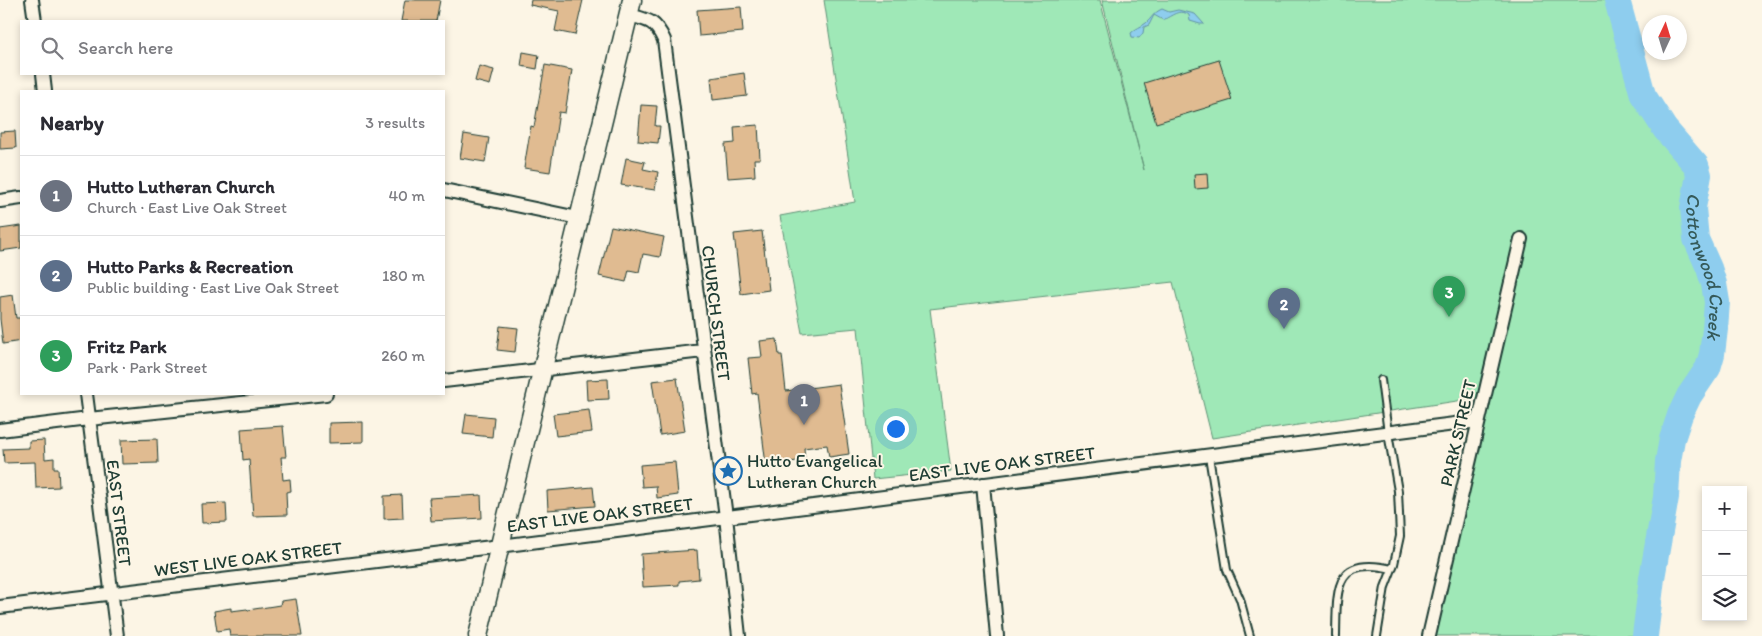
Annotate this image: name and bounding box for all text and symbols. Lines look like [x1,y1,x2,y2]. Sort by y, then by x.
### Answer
north arrow [1642,15,1687,60]
search box [20,20,445,75]
icon: search [38,34,66,62]
text: Search here [78,36,173,59]
text: Nearby [40,110,104,135]
text: 3 results [365,113,425,132]
text: Hutto Lutheran Church [87,175,275,198]
text: 1 [52,186,60,205]
text: 40 m [388,186,425,205]
water label: Cottonwood Creek [1681,191,1729,342]
text: Church · East Live Oak Street [87,198,287,217]
street label: CHURCH STREET [697,244,735,382]
text: Hutto Parks & Recreation [87,255,293,278]
text: 2 [52,266,60,285]
text: 180 m [382,266,425,285]
pin: 3 [1433,276,1465,317]
text: Public building · East Live Oak Street [87,278,339,297]
pin: 2 [1268,288,1300,329]
text: Fritz Park [87,335,167,358]
text: 3 [52,346,60,365]
text: 260 m [381,346,425,365]
text: Park · Park Street [87,358,207,377]
street label: PARK STREET [1435,377,1481,489]
pin: 1 [788,384,820,425]
your location [883,416,909,442]
street label: EAST LIVE OAK STREET [908,442,1096,486]
place label: Hutto Evangelical Lutheran Church [747,450,883,493]
place icon: Hutto Evangelical Lutheran Church [713,456,743,486]
street label: EAST STREET [102,458,136,568]
map controls [1702,486,1747,621]
button: + [1702,486,1747,531]
street label: EAST LIVE OAK STREET [506,493,694,537]
button: − [1702,531,1747,576]
street label: WEST LIVE OAK STREET [153,537,343,581]
button: layers [1702,576,1747,621]

